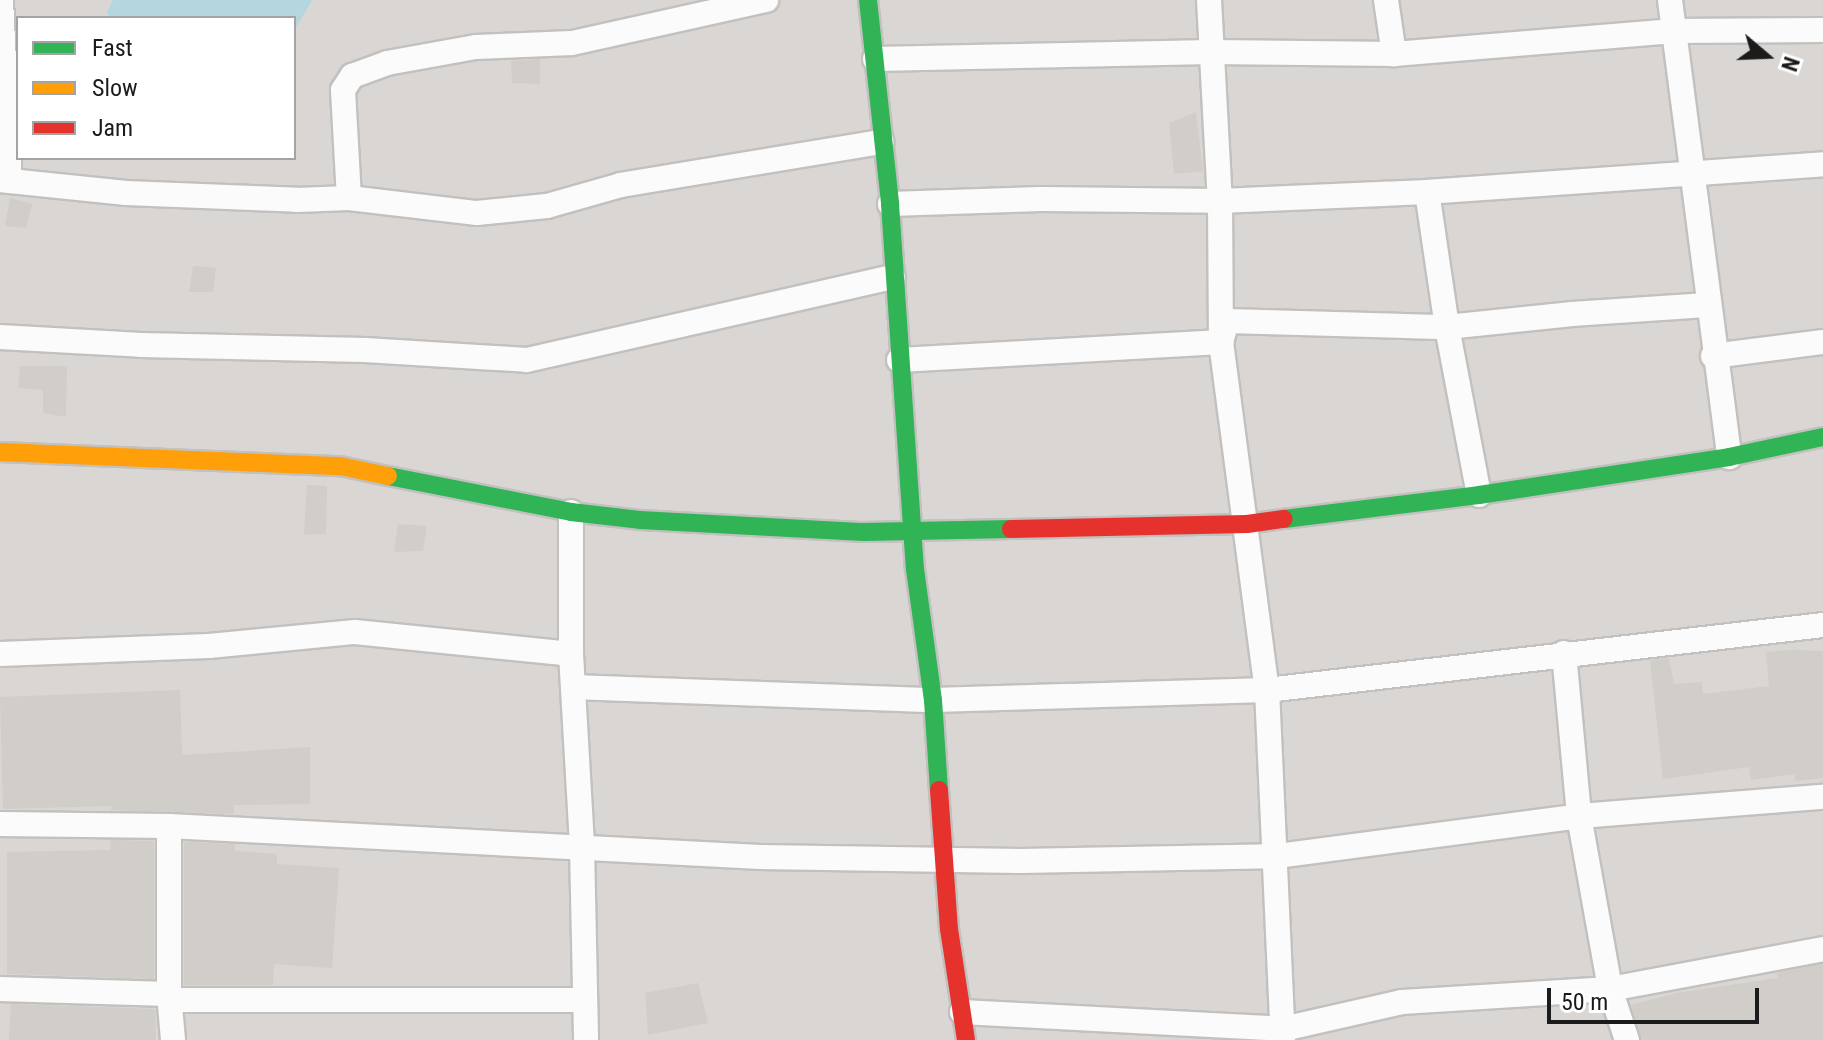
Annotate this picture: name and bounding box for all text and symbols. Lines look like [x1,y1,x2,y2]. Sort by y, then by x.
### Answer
legend [16,16,296,160]
north arrow [1727,16,1807,96]
text: Fast [92,34,133,62]
text: N [1776,54,1804,74]
text: Slow [92,74,138,102]
text: Jam [92,114,133,142]
scale bar [1551,972,1763,1022]
text: 50 m [1561,988,1608,1016]

